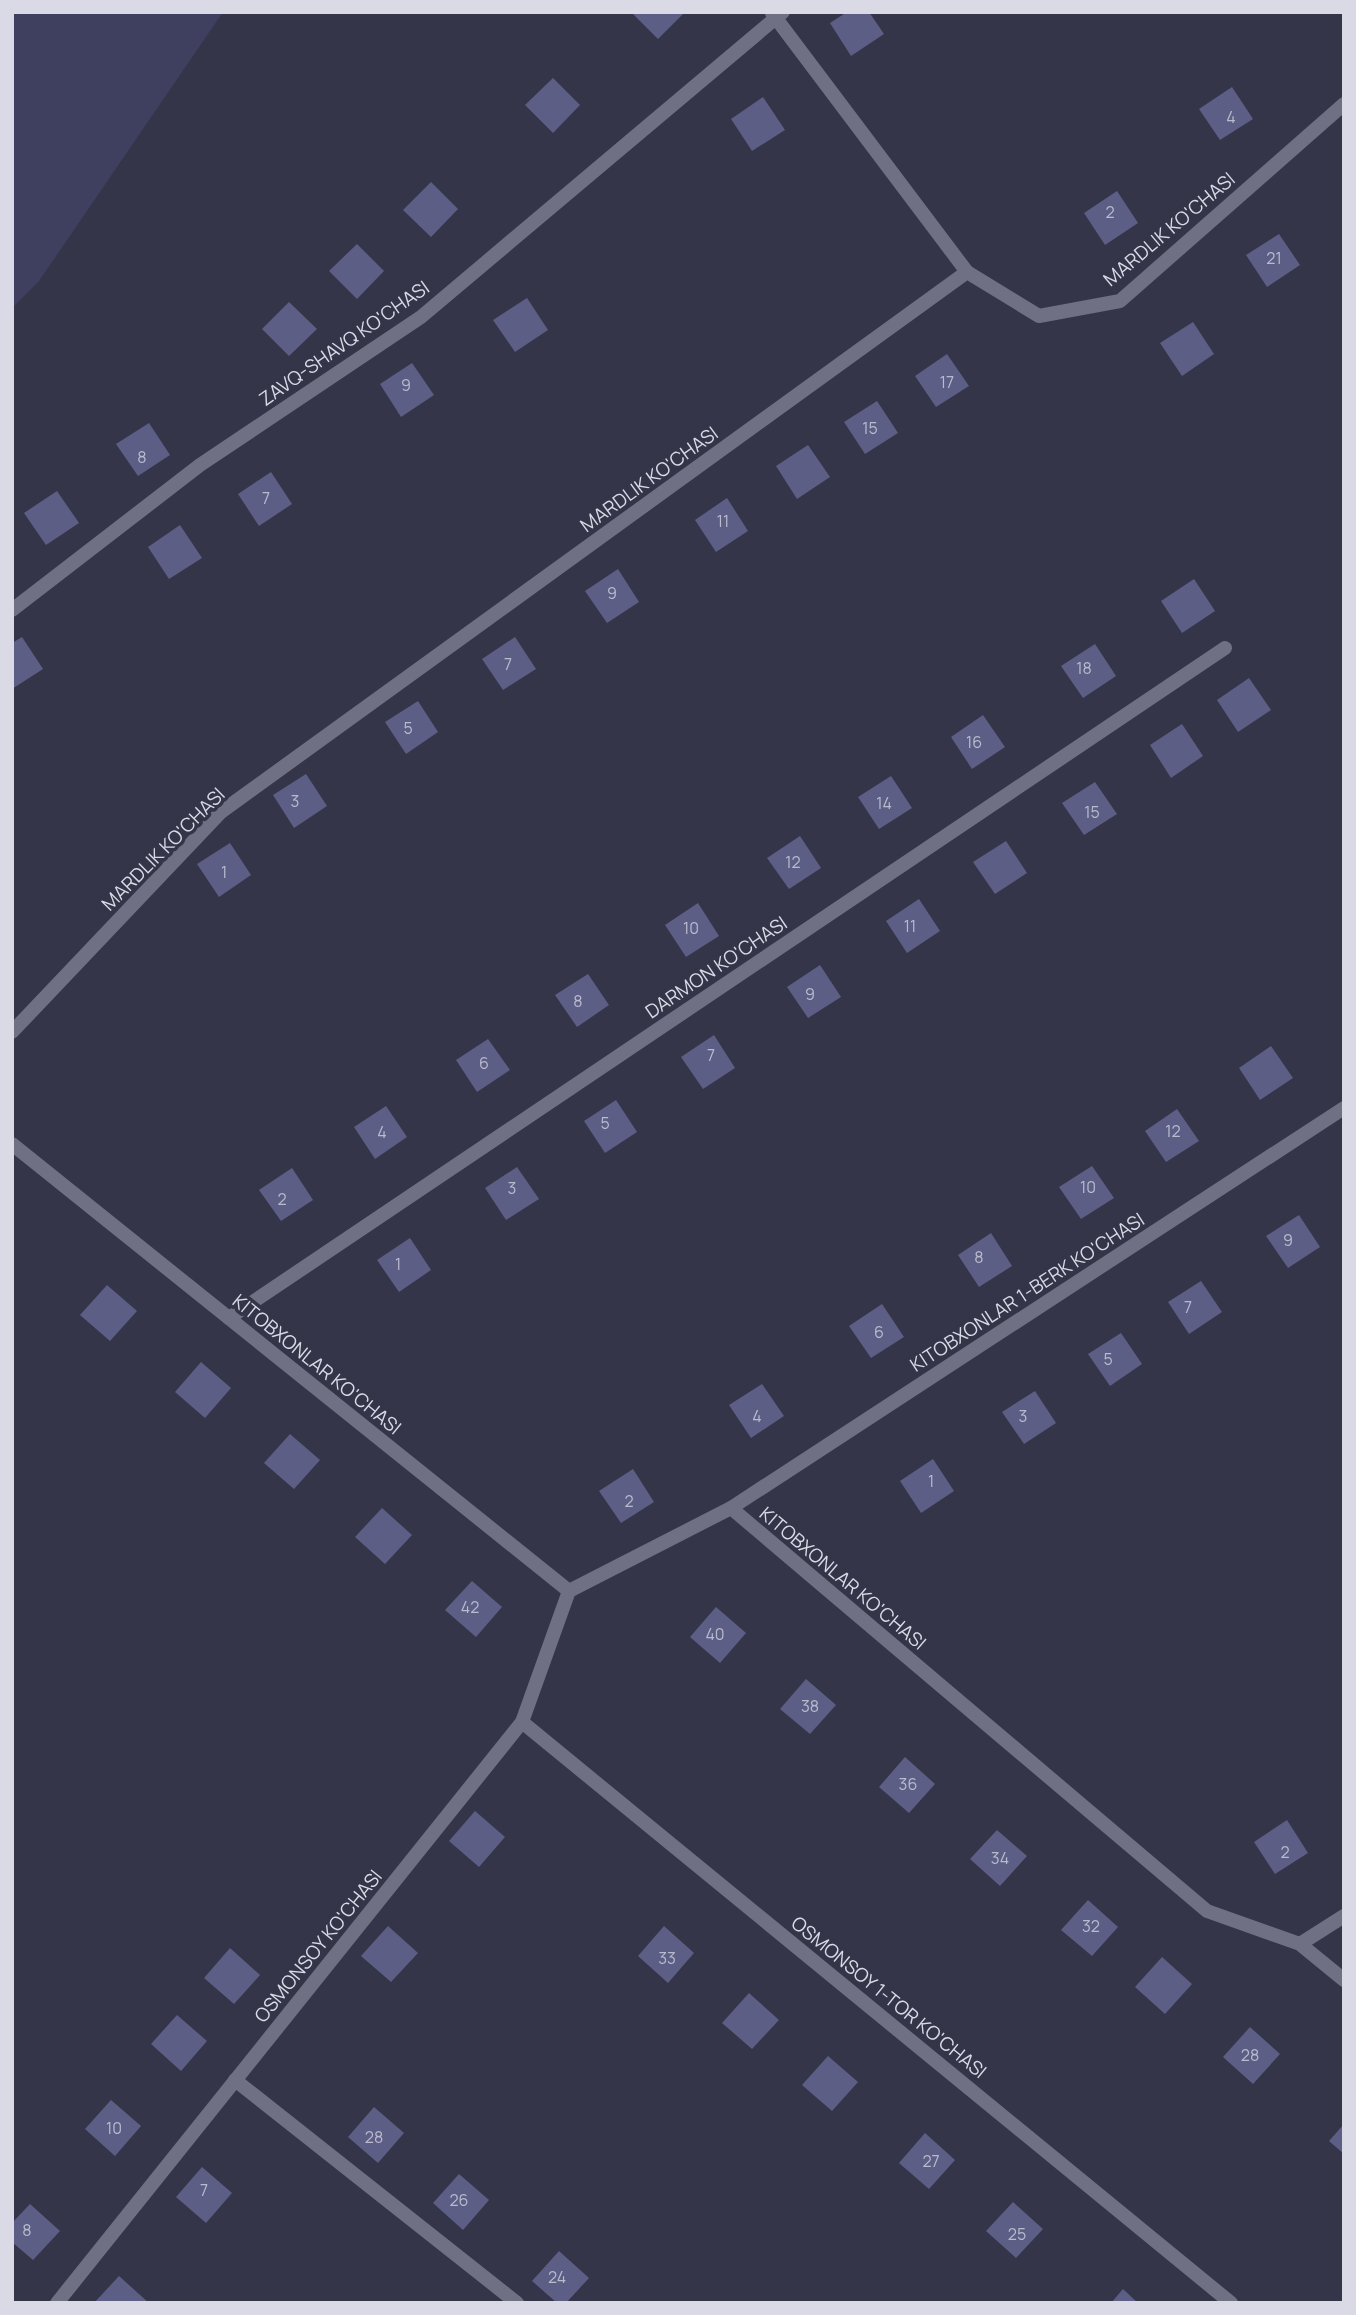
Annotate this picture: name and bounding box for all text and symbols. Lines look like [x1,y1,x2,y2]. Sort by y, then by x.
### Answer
house number: 4 [1226,106,1236,128]
street label: MARDLIK KO'CHASI [1098,166,1240,292]
house number: 2 [1105,201,1115,223]
house number: 21 [1266,247,1282,269]
street label: ZAVQ-SHAVQ KO'CHASI [254,274,434,412]
house number: 17 [940,371,954,393]
house number: 9 [401,374,411,396]
house number: 15 [862,417,878,439]
street label: MARDLIK KO'CHASI [575,420,723,538]
house number: 8 [137,446,147,468]
house number: 7 [262,487,270,509]
house number: 11 [717,510,729,532]
house number: 9 [607,582,617,604]
house number: 7 [504,653,512,675]
house number: 18 [1076,657,1092,679]
house number: 5 [403,717,413,739]
house number: 16 [966,731,982,753]
street label: MARDLIK KO'CHASI [96,782,230,916]
house number: 3 [291,790,299,812]
house number: 14 [876,792,892,814]
house number: 15 [1084,801,1100,823]
house number: 12 [785,851,801,873]
house number: 1 [221,861,227,883]
street label: DARMON KO'CHASI [640,910,792,1024]
house number: 11 [904,915,916,937]
house number: 10 [683,917,699,939]
house number: 9 [805,983,815,1005]
house number: 8 [573,990,583,1012]
house number: 7 [707,1044,715,1066]
house number: 6 [479,1052,489,1074]
house number: 5 [600,1112,610,1134]
house number: 12 [1165,1120,1181,1142]
house number: 4 [377,1121,387,1143]
house number: 10 [1080,1176,1096,1198]
house number: 3 [508,1177,516,1199]
house number: 2 [277,1188,287,1210]
street label: KITOBXONLAR 1-BERK KO'CHASI [905,1206,1149,1378]
house number: 9 [1283,1229,1293,1251]
house number: 8 [974,1246,984,1268]
house number: 1 [395,1253,401,1275]
street label: KITOBXONLAR KO'CHASI [227,1288,407,1440]
house number: 7 [1184,1296,1192,1318]
house number: 6 [874,1321,884,1343]
house number: 5 [1103,1348,1113,1370]
house number: 4 [752,1405,762,1427]
house number: 3 [1019,1405,1027,1427]
house number: 1 [928,1470,934,1492]
house number: 2 [624,1490,634,1512]
street label: KITOBXONLAR KO'CHASI [754,1501,932,1655]
house number: 42 [461,1596,479,1618]
house number: 40 [705,1623,725,1645]
house number: 38 [801,1695,819,1717]
house number: 36 [899,1773,917,1795]
house number: 2 [1280,1841,1290,1863]
house number: 34 [991,1847,1009,1869]
street label: OSMONSOY KO'CHASI [248,1864,388,2028]
street label: OSMONSOY 1-TOR KO'CHASI [786,1910,992,2084]
house number: 32 [1082,1915,1100,1937]
house number: 33 [658,1947,676,1969]
house number: 28 [1241,2044,1259,2066]
house number: 10 [106,2117,122,2139]
house number: 28 [365,2126,383,2148]
house number: 27 [922,2150,940,2172]
house number: 7 [200,2179,208,2201]
house number: 26 [449,2189,469,2211]
house number: 8 [22,2219,32,2241]
house number: 25 [1008,2223,1026,2245]
house number: 24 [548,2266,566,2288]

